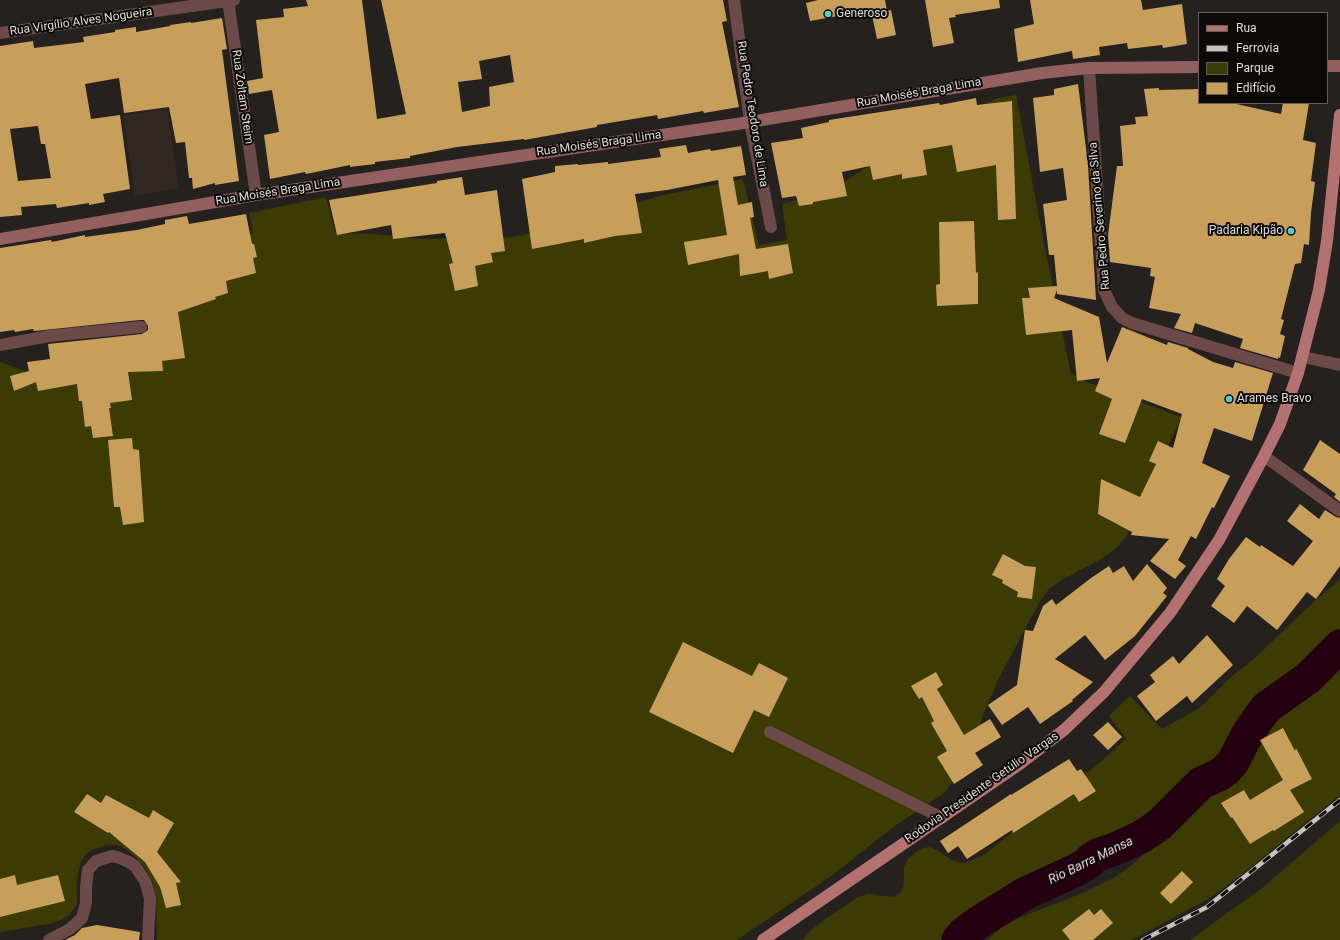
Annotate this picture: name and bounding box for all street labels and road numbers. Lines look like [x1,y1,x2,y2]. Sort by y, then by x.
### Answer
street label: Rua Virgílio Alves Nogueira [9,5,153,39]
street label: Rua Pedro Teodoro de Lima [733,40,771,188]
street label: Rua Zoltam Steim [228,49,256,145]
street label: Rua Moisés Braga Lima [856,75,982,111]
street label: Rua Moisés Braga Lima [536,128,662,160]
street label: Rua Pedro Severino da Silva [1086,141,1114,291]
street label: Rua Moisés Braga Lima [215,175,341,209]
street label: Rodovia Presidente Getúlio Vargas [902,729,1062,847]

